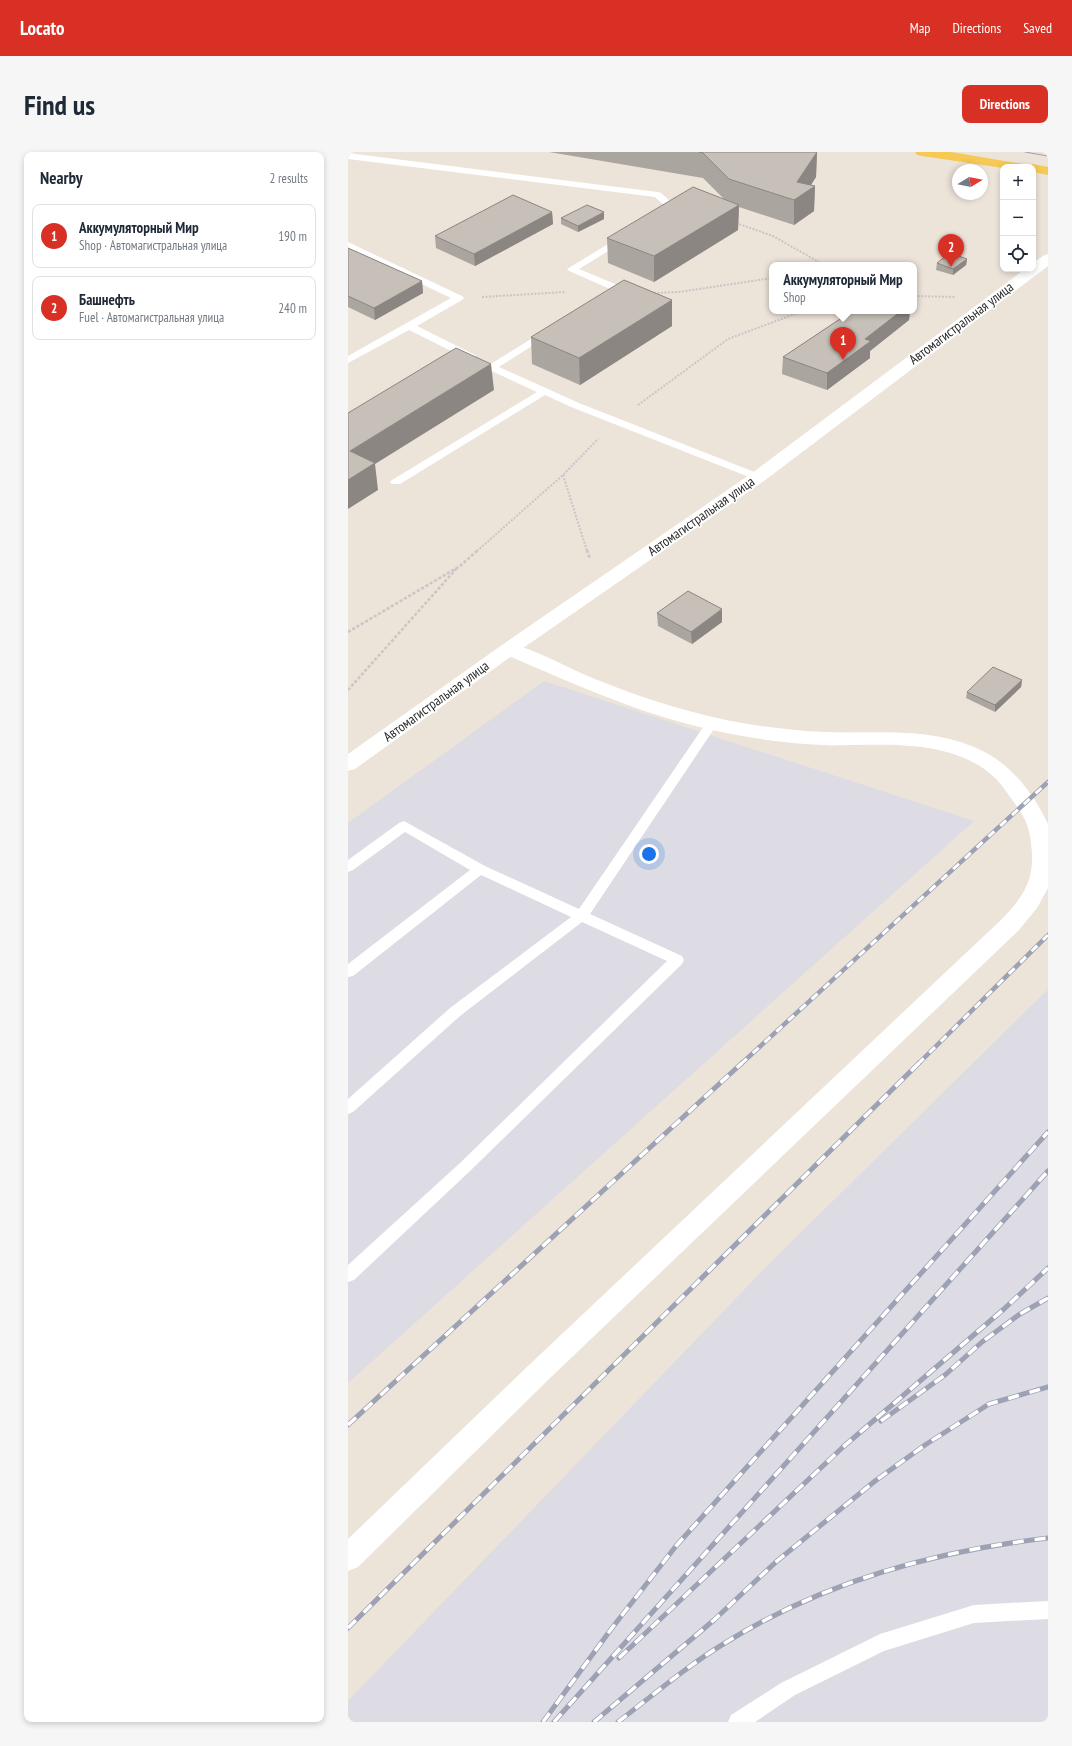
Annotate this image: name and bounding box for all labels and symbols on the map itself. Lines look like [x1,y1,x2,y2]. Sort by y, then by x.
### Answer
north arrow [952,164,988,200]
pin: 2 [938,234,964,267]
street label: Автомагистральная улица [905,278,1017,368]
pin: 1 [830,327,856,360]
street label: Автомагистральная улица [644,472,758,560]
street label: Автомагистральная улица [380,657,492,745]
your location [639,844,659,864]

